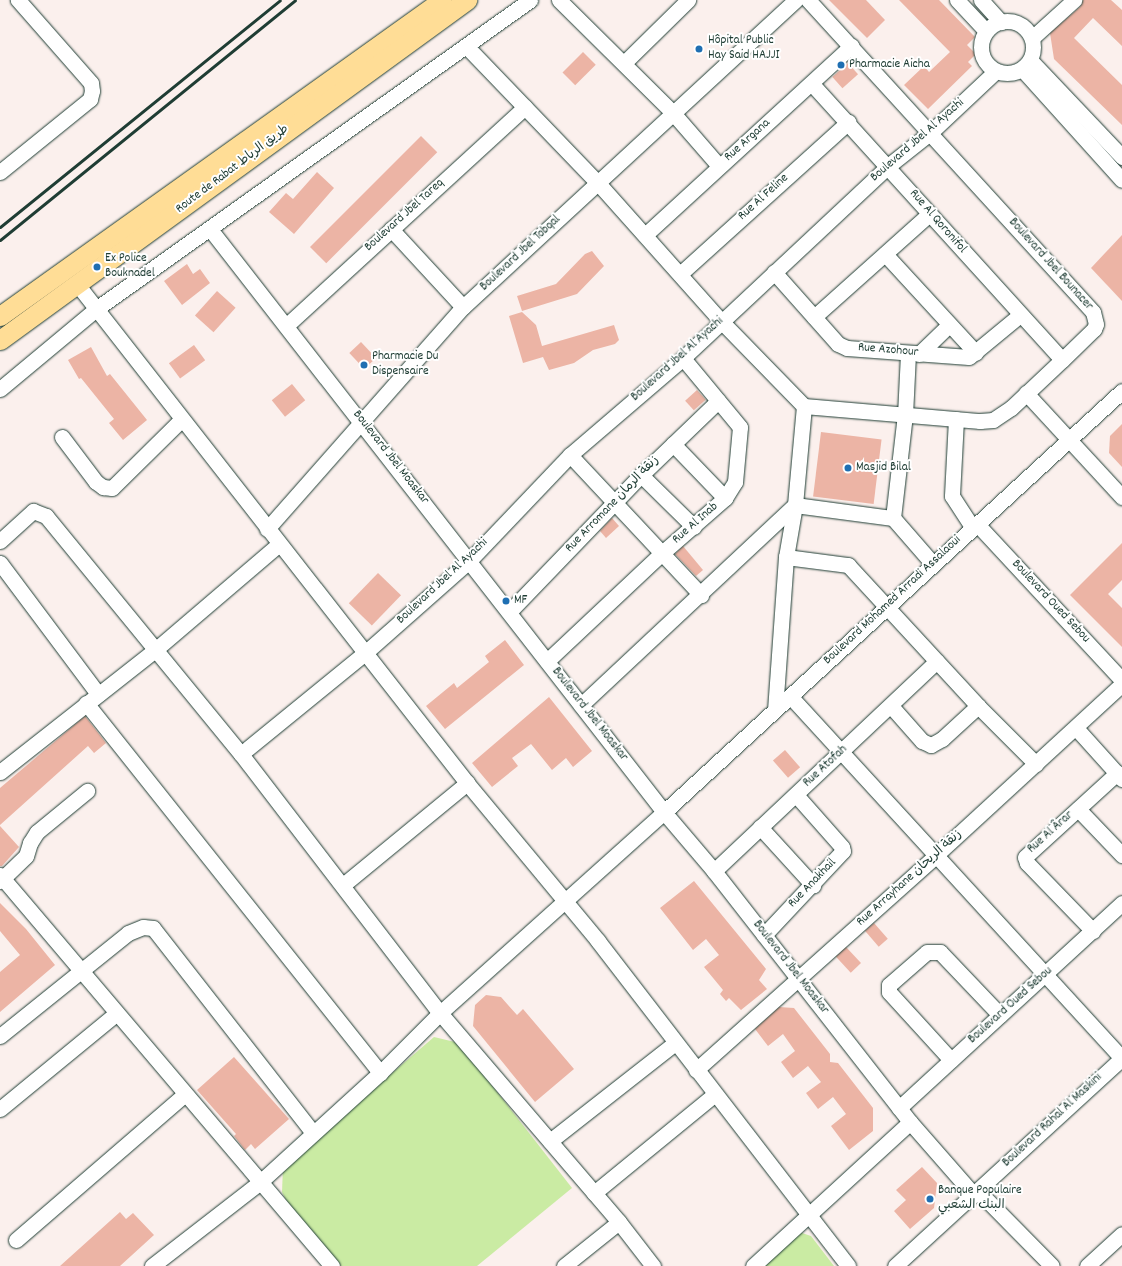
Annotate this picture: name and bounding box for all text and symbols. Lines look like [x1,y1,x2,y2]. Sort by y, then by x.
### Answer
place label: Hôpital Public Hay Said HAJJI [708,34,780,65]
marker: Hôpital Public Hay Said HAJJI [693,43,705,55]
place label: Pharmacie Aicha [849,57,930,73]
marker: Pharmacie Aicha [836,60,846,70]
street label: Boulevard Jbel Al Ayachi [868,96,968,186]
street label: Rue Argana [722,116,774,166]
street label: Route de Rabat طريق الرباط [173,122,293,218]
street label: Rue Al Feline [736,171,792,225]
street label: Boulevard Jbel Tareq [362,176,448,256]
street label: Rue Al Qoronifol [905,187,969,257]
street label: Boulevard Jbel Tobqal [478,213,564,295]
street label: Boulevard Jbel Bounacer [1004,215,1096,315]
place label: Ex Police Bouknadel [105,252,155,283]
marker: Ex Police Bouknadel [92,262,102,272]
street label: Boulevard Jbel Al Ayachi [629,314,727,406]
street label: Rue Azohour [857,341,919,361]
place label: Pharmacie Du Dispensaire [372,350,438,381]
marker: Pharmacie Du Dispensaire [359,360,369,370]
street label: Boulevard Jbel Moaskar [348,408,432,508]
street label: Rue Arromane زنقة الرمان [563,453,663,557]
place label: Masjid Bilal [856,460,911,476]
marker: Masjid Bilal [843,463,853,473]
street label: Rue Al Inab [670,500,722,548]
street label: Boulevard Mohamed Arradi Assalaoui [821,533,965,669]
street label: Boulevard Jbel Al Ayachi [394,536,492,628]
street label: Boulevard Oued Sebou [1007,557,1093,647]
place label: MF [514,593,527,609]
marker: MF [501,596,511,606]
street label: Boulevard Jbel Moaskar [547,665,631,765]
street label: Rue Atofah [801,743,851,791]
street label: Rue Al Ârar [1025,808,1077,858]
street label: Rue Arrayhane زنقة الريحان [854,828,966,930]
street label: Rue Anakhail [786,856,840,912]
street label: Boulevard Jbel Moaskar [748,918,832,1018]
street label: Boulevard Oued Sebou [966,964,1056,1048]
street label: Boulevard Rahal Al Maskini [1000,1071,1106,1171]
place label: Banque Populaire البنك الشعبي [938,1184,1022,1215]
marker: Banque Populaire البنك الشعبي [925,1194,935,1204]

